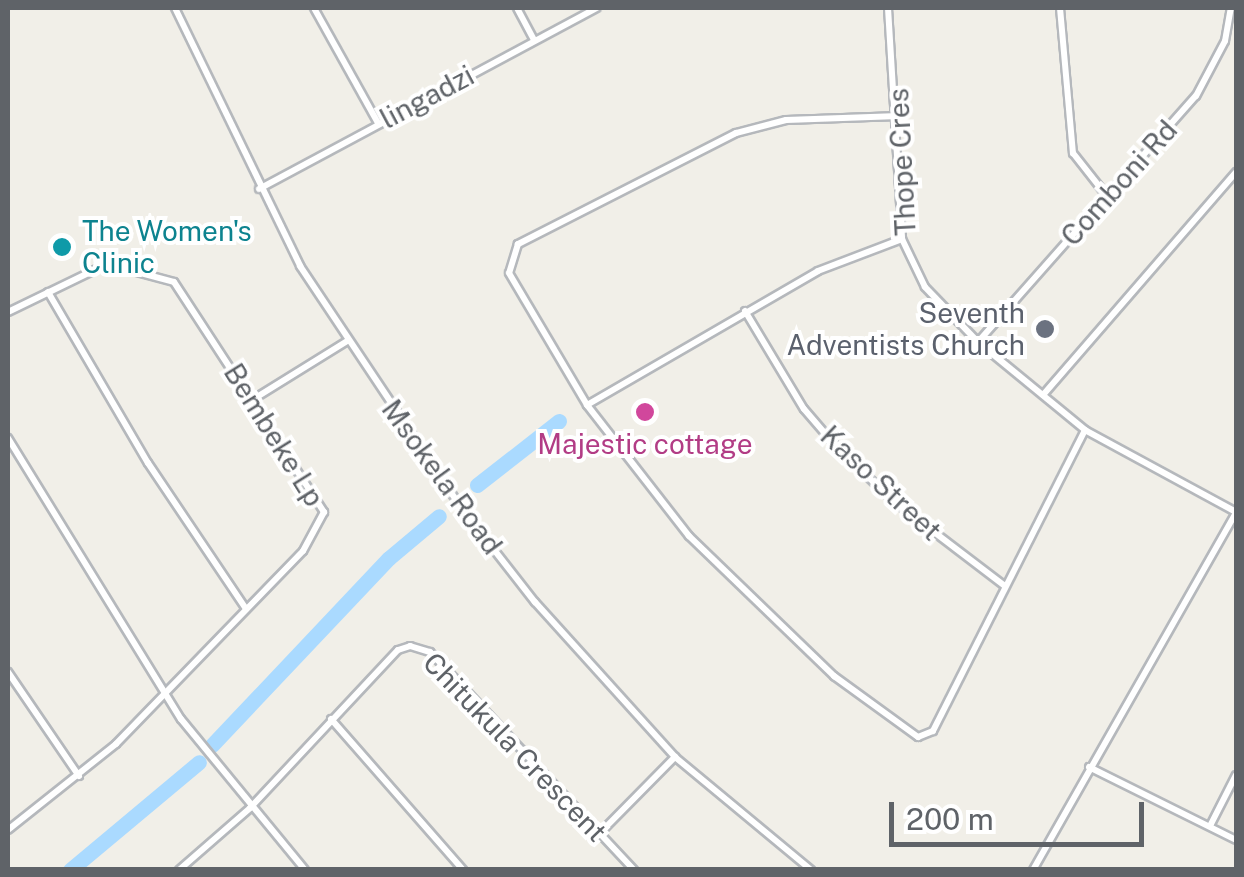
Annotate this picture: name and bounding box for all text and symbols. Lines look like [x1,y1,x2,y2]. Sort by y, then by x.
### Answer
street label: lingadzi [374,58,480,136]
street label: Thope Cres [881,87,923,237]
street label: Comboni Rd [1054,113,1184,253]
place label: The Women's Clinic [82,214,252,280]
marker: The Women's Clinic [51,236,73,258]
place label: Seventh Adventists Church [786,296,1025,362]
marker: Seventh Adventists Church [1034,318,1056,340]
street label: Bembeke Lp [217,357,331,513]
street label: Msokela Road [375,393,509,561]
marker: Majestic cottage [634,401,656,423]
street label: Kaso Street [814,419,948,547]
place label: Majestic cottage [537,427,753,461]
street label: Chitukula Crescent [416,646,614,848]
scale bar [894,782,1149,844]
text: 200 m [906,801,994,837]

